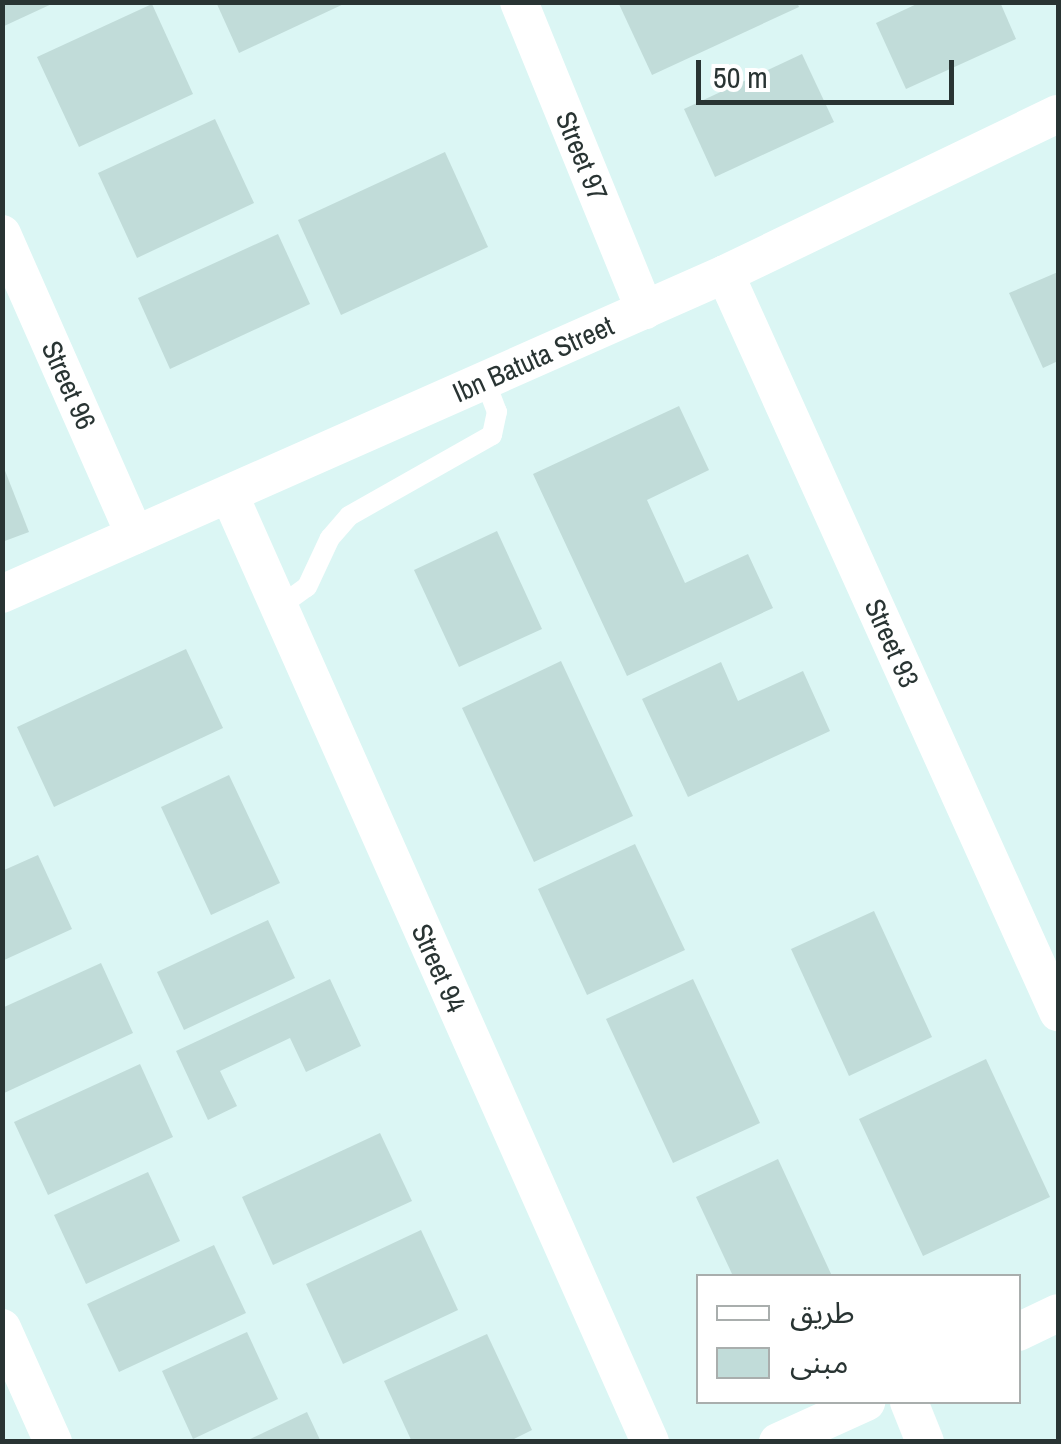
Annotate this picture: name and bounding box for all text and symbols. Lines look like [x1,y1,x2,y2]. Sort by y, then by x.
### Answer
scale bar [701,40,958,102]
text: 50 m [713,57,768,97]
street label: Street 97 [549,107,615,205]
street label: Ibn Batuta Street [447,309,619,409]
street label: Street 96 [35,336,103,434]
street label: Street 93 [858,594,926,692]
street label: Street 94 [405,919,473,1017]
legend [696,1274,1021,1404]
text: طريق [790,1292,855,1332]
text: مبنى [790,1342,848,1382]

